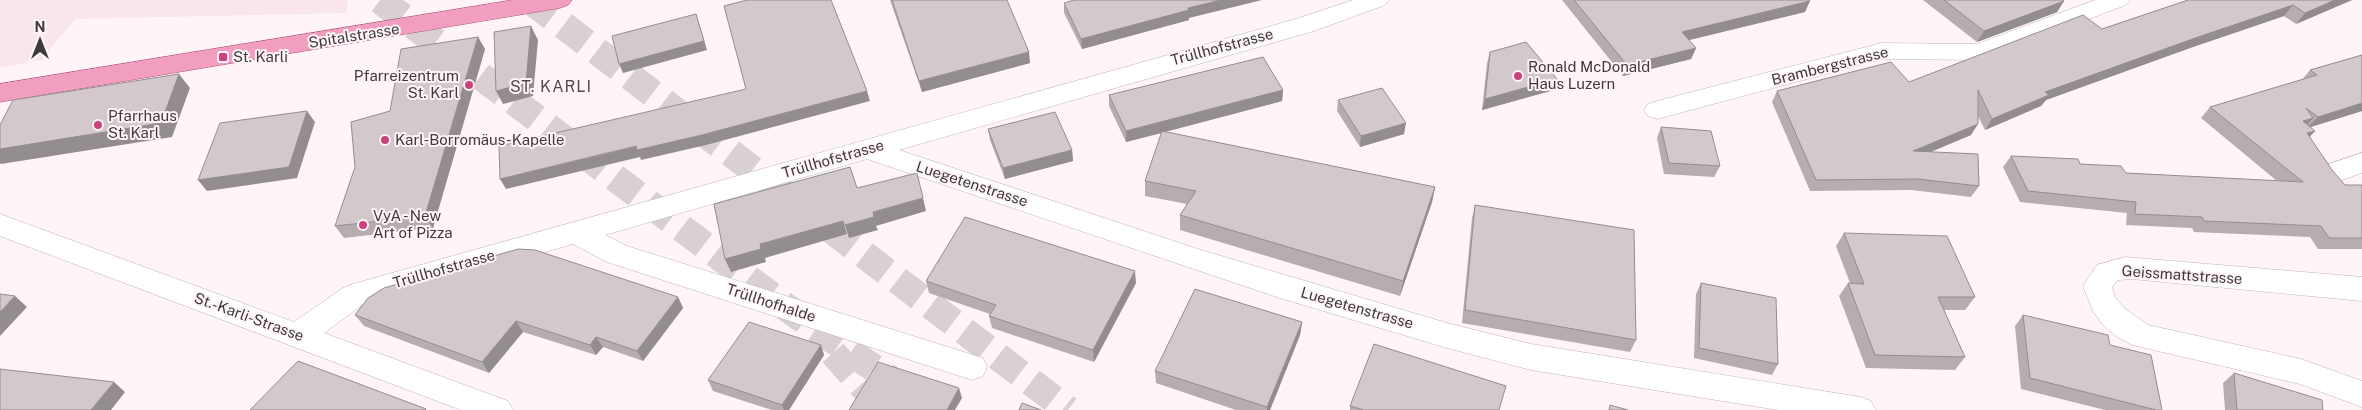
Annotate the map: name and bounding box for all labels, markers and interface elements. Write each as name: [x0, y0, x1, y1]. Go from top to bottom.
north arrow: [15, 15, 65, 65]
text: N: [35, 19, 45, 35]
street label: Spitalstrasse: [307, 20, 401, 51]
street label: Trüllhofstrasse: [1169, 25, 1275, 68]
street label: Brambergstrasse: [1770, 43, 1890, 88]
place label: St. Karli: [233, 48, 288, 65]
marker: St. Karli: [217, 51, 229, 63]
place label: Ronald McDonald Haus Luzern: [1528, 58, 1650, 92]
place label: Pfarreizentrum St. Karl: [354, 67, 459, 101]
marker: Ronald McDonald Haus Luzern: [1512, 70, 1524, 82]
district label: ST. KARLI: [510, 77, 592, 96]
marker: Pfarreizentrum St. Karl: [463, 79, 475, 91]
place label: Pfarrhaus St. Karl: [108, 107, 177, 141]
marker: Pfarrhaus St. Karl: [92, 119, 104, 131]
place label: Karl-Borromäus-Kapelle: [395, 131, 564, 148]
marker: Karl-Borromäus-Kapelle: [379, 134, 391, 146]
street label: Trüllhofstrasse: [780, 136, 886, 181]
street label: Luegetenstrasse: [914, 157, 1030, 210]
place label: VyA - New Art of Pizza: [373, 207, 453, 241]
marker: VyA - New Art of Pizza: [357, 219, 369, 231]
street label: Trüllhofstrasse: [391, 246, 497, 291]
street label: Geissmattstrasse: [2121, 262, 2243, 287]
street label: Trüllhofhalde: [724, 280, 818, 325]
street label: Luegetenstrasse: [1299, 283, 1415, 332]
street label: St.-Karli-Strasse: [192, 289, 306, 344]

